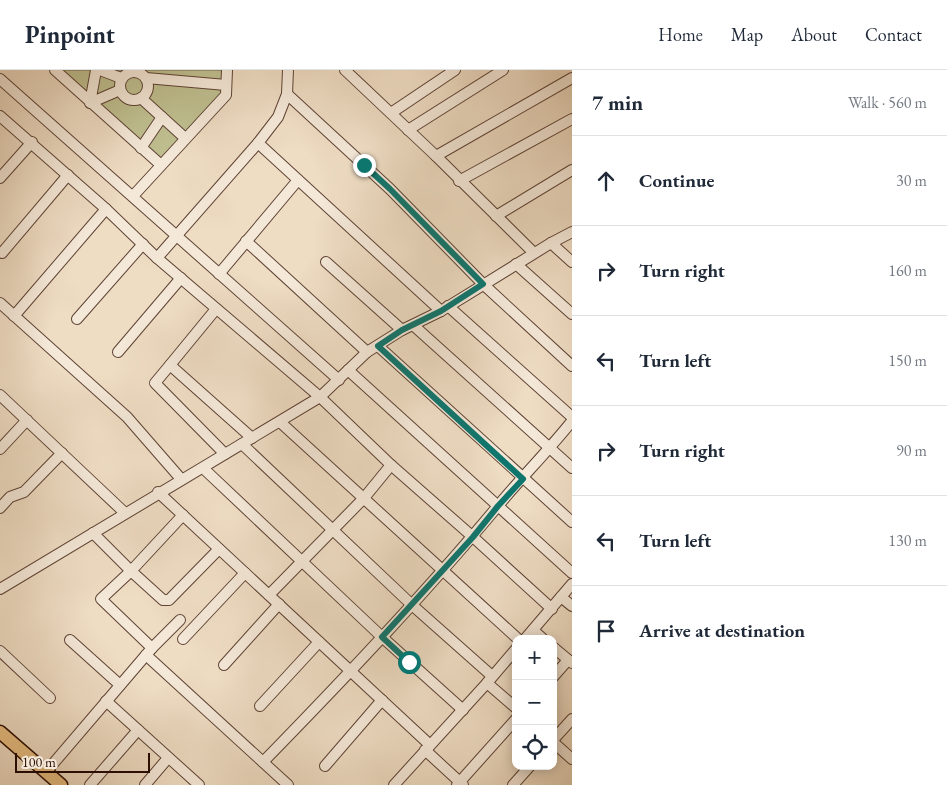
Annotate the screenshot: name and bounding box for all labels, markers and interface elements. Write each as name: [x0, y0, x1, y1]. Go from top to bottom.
text: Pinpoint: [25, 19, 115, 50]
text: Home: [658, 23, 703, 46]
text: Map: [731, 23, 763, 46]
text: About: [791, 23, 837, 46]
text: Contact: [865, 23, 922, 46]
text: 7 min: [592, 89, 643, 116]
text: Walk · 560 m: [848, 92, 927, 113]
route end: [353, 154, 376, 177]
icon: ahead: [592, 167, 620, 195]
text: Continue: [639, 168, 714, 193]
text: 30 m: [896, 170, 927, 191]
icon: right: [592, 257, 620, 285]
text: Turn right: [639, 258, 725, 283]
text: 160 m: [888, 260, 927, 281]
icon: left: [592, 347, 620, 375]
text: Turn left: [639, 348, 711, 373]
text: 150 m: [888, 350, 927, 371]
icon: right: [592, 437, 620, 465]
text: Turn right: [639, 438, 725, 463]
text: 90 m: [896, 440, 927, 461]
icon: left: [592, 527, 620, 555]
text: Turn left: [639, 528, 711, 553]
text: 130 m: [888, 530, 927, 551]
icon: arrive: [592, 617, 620, 645]
text: Arrive at destination: [639, 618, 805, 643]
map controls: [512, 635, 557, 770]
button: +: [512, 635, 557, 680]
route start: [398, 651, 421, 674]
button: −: [512, 680, 557, 725]
button: locate: [512, 725, 557, 770]
scale bar: [15, 750, 150, 773]
text: 100 m: [22, 753, 56, 771]

